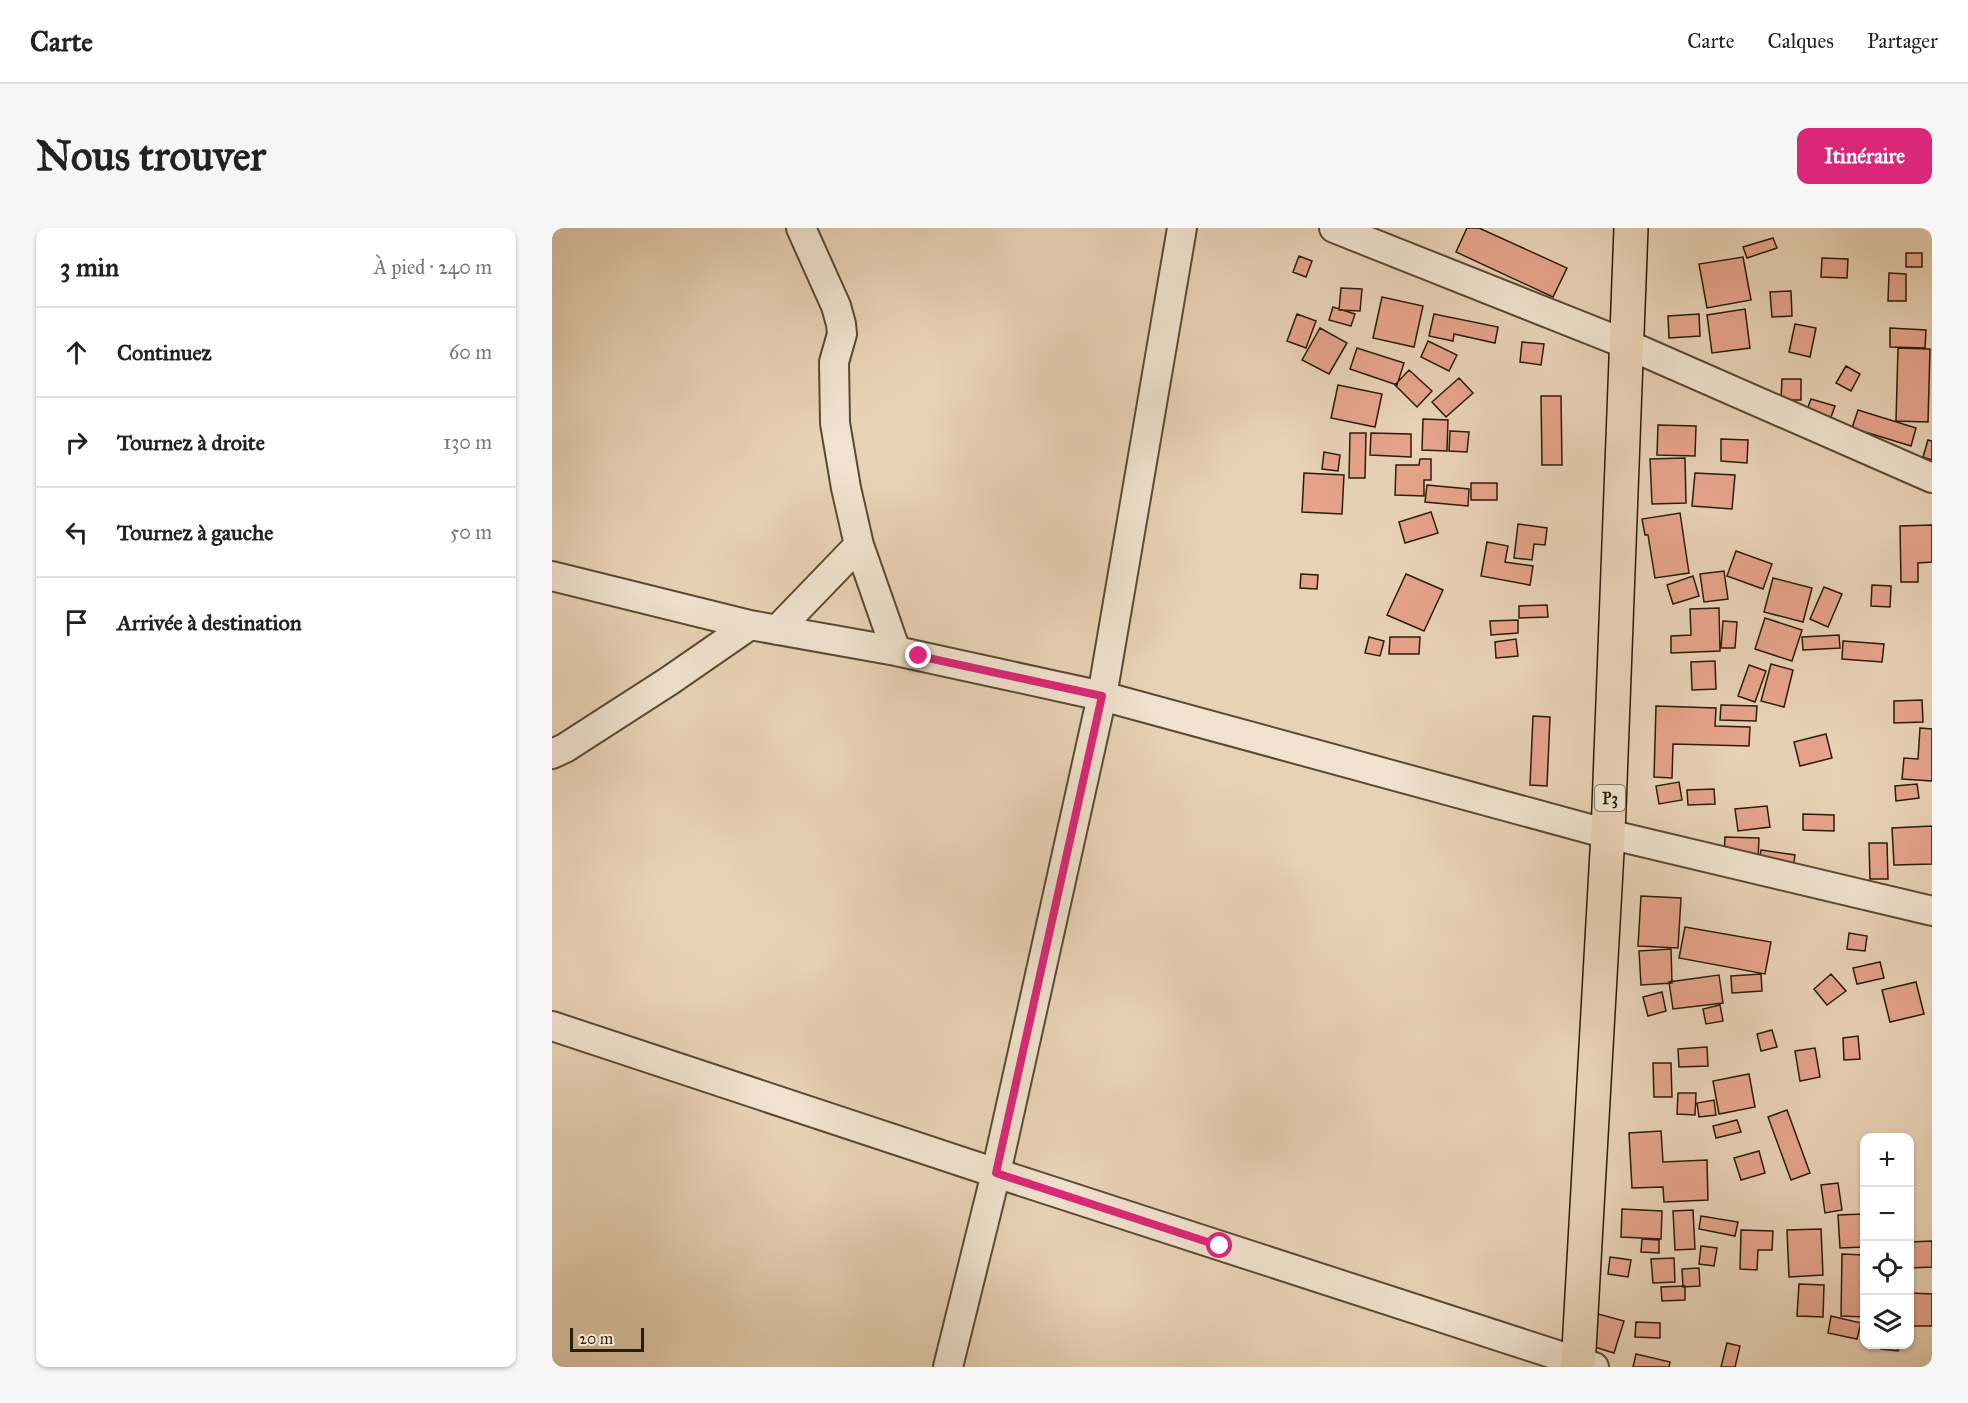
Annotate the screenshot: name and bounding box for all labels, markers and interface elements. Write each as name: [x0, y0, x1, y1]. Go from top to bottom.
text: Carte: [30, 24, 93, 59]
text: Carte: [1687, 28, 1734, 54]
text: Calques: [1767, 28, 1834, 54]
text: Partager: [1867, 28, 1938, 54]
button: Itinéraire: [1797, 128, 1932, 184]
text: Nous trouver: [36, 130, 266, 182]
text: 3 min: [60, 251, 119, 283]
text: À pied · 240 m: [374, 255, 492, 279]
icon: ahead: [60, 336, 93, 369]
text: Continuez: [117, 339, 212, 366]
text: 60 m: [449, 340, 492, 364]
icon: right: [60, 426, 93, 459]
text: Tournez à droite: [117, 429, 265, 456]
text: 130 m: [443, 430, 492, 454]
icon: left: [60, 516, 93, 549]
text: Tournez à gauche: [117, 519, 273, 546]
text: 50 m: [450, 520, 492, 544]
icon: arrive: [60, 606, 93, 639]
text: Arrivée à destination: [117, 609, 302, 636]
route end: [905, 642, 931, 668]
road number: P3: [1595, 785, 1625, 811]
map controls: [1860, 1133, 1914, 1349]
button: +: [1860, 1133, 1914, 1187]
button: −: [1860, 1187, 1914, 1241]
route start: [1206, 1232, 1232, 1258]
button: locate: [1860, 1241, 1914, 1295]
button: layers: [1860, 1295, 1914, 1349]
scale bar: [570, 1325, 644, 1352]
text: 20 m: [579, 1329, 613, 1348]

